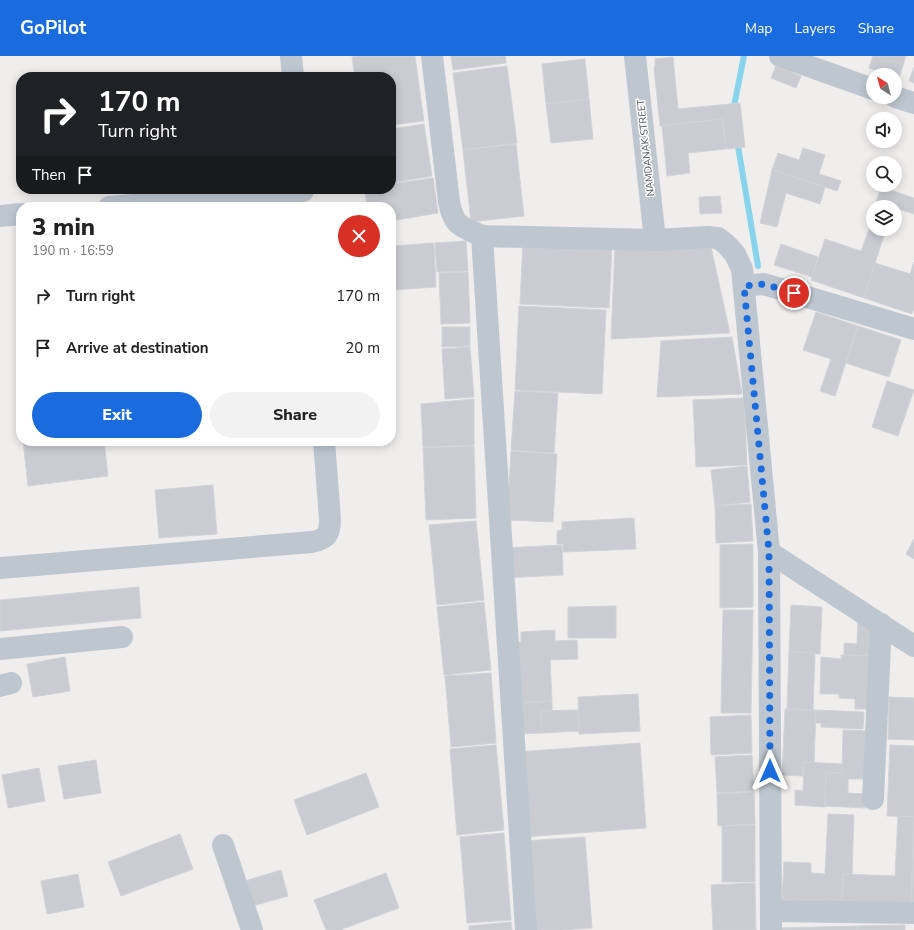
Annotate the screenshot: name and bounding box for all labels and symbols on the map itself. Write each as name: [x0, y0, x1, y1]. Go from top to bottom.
north arrow: [866, 68, 902, 104]
street label: NAMDANAK STREET: [634, 99, 658, 197]
pin: [777, 276, 811, 310]
position arrow: [749, 750, 791, 792]

